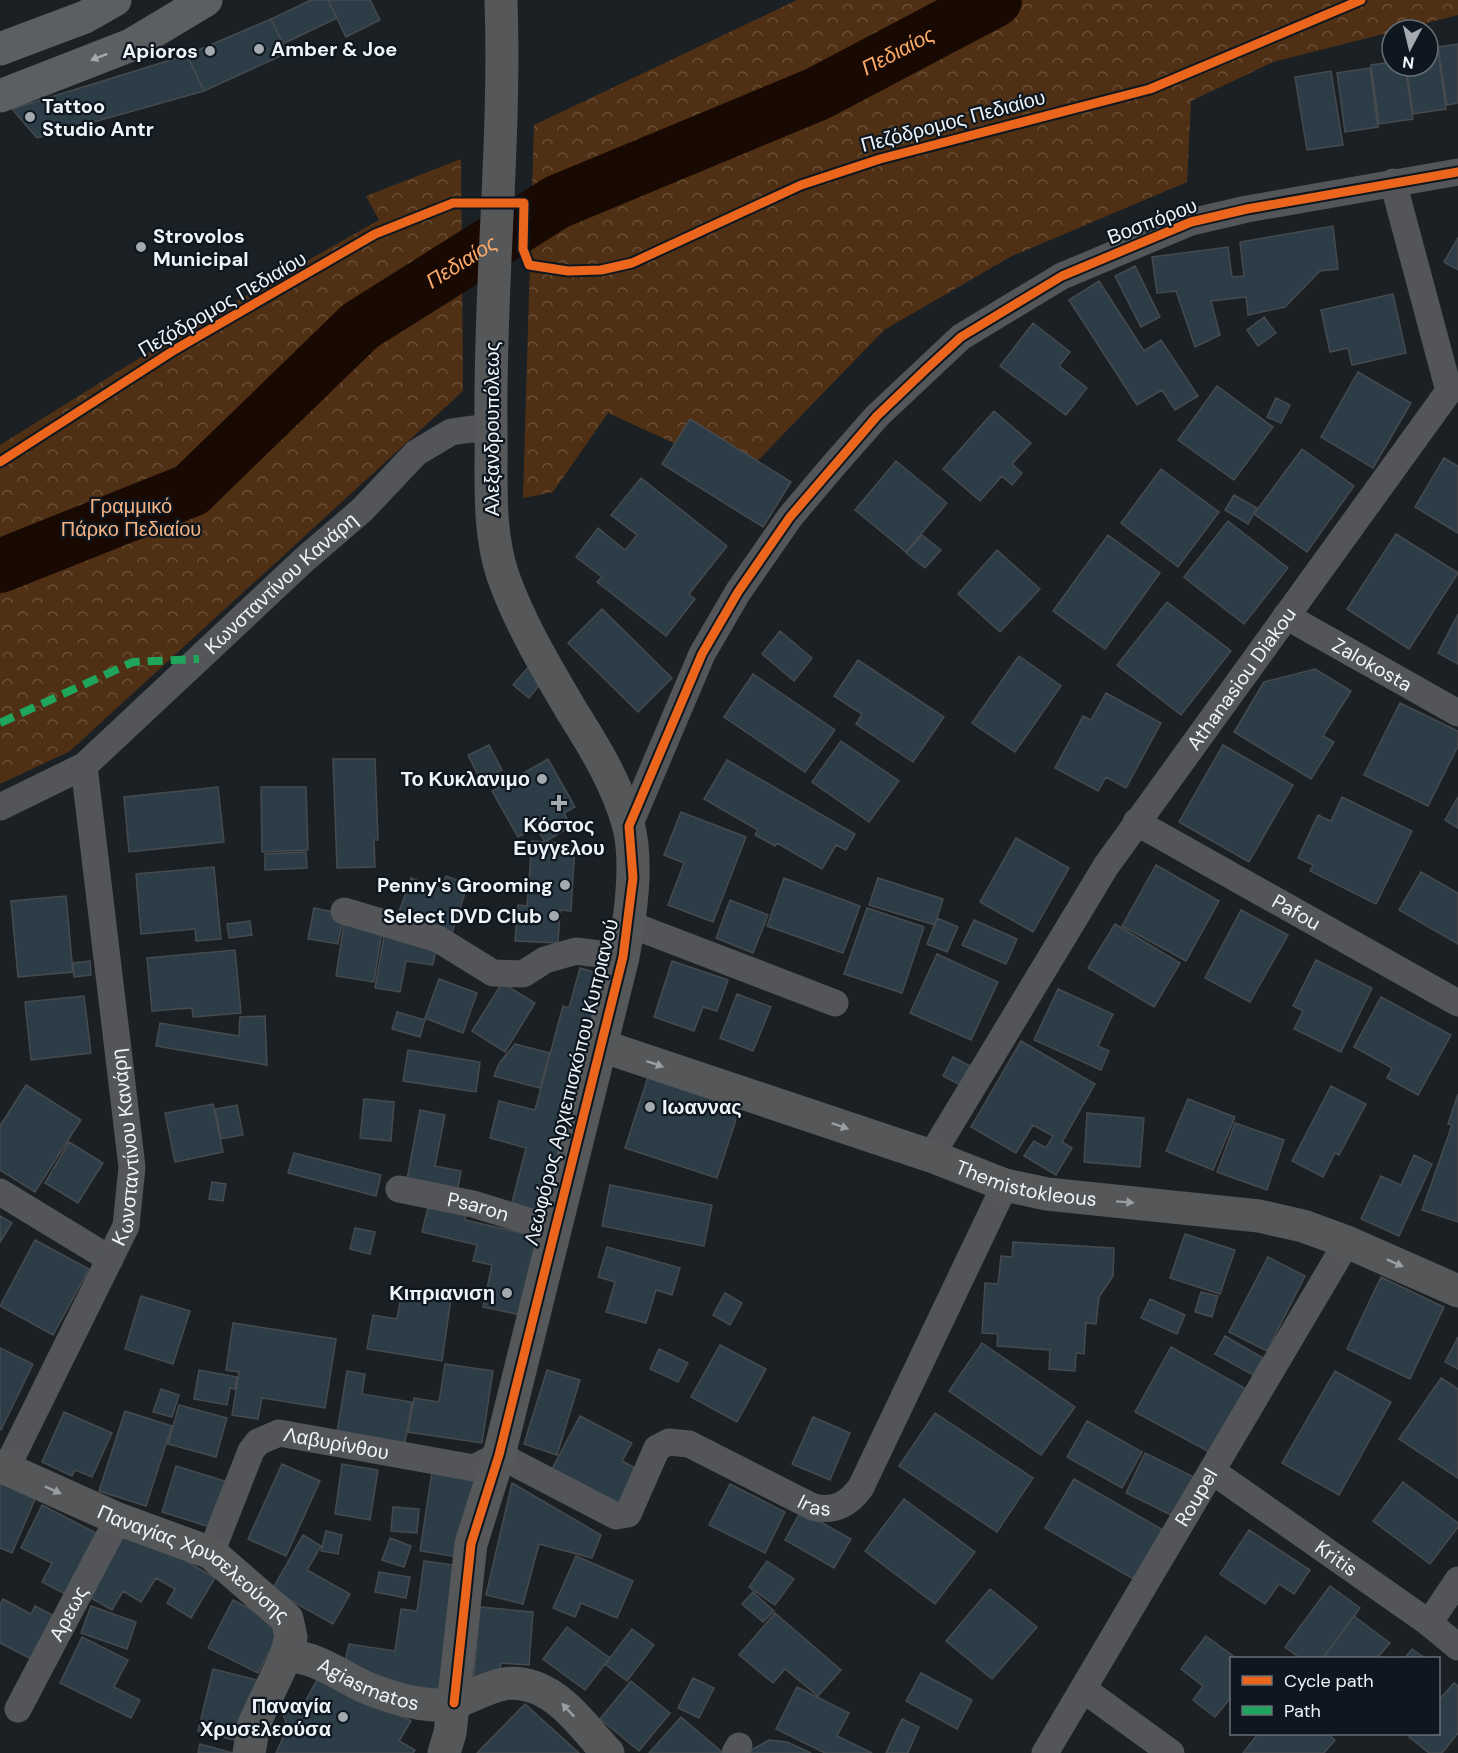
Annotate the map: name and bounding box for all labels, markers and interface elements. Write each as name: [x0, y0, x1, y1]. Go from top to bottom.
north arrow: [1380, 18, 1440, 78]
water label: Πεδιαίος: [856, 20, 940, 82]
place label: Amber & Joe: [271, 36, 397, 62]
place label: Apioros: [122, 38, 198, 64]
marker: Amber & Joe: [252, 42, 266, 56]
marker: Apioros: [203, 44, 217, 58]
text: N: [1401, 51, 1415, 74]
one-way arrow: [90, 53, 108, 62]
street label: Πεζόδρομος Πεδιαίου: [858, 84, 1048, 158]
place label: Tattoo Studio Antr: [42, 93, 154, 142]
marker: Tattoo Studio Antr: [23, 110, 37, 124]
street label: Βοσπόρου: [1103, 192, 1201, 250]
place label: Strovolos Municipal: [153, 223, 249, 272]
water label: Πεδιαίος: [420, 229, 503, 295]
marker: Strovolos Municipal: [134, 240, 148, 254]
street label: Πεζόδρομος Πεδιαίου: [133, 245, 311, 363]
street label: Αλεξανδρουπόλεως: [479, 341, 505, 516]
park label: Γραμμικό Πάρκο Πεδιαίου: [61, 493, 201, 542]
street label: Κωνσταντίνου Κανάρη: [199, 507, 363, 660]
street label: Athanasiou Diakou: [1181, 602, 1302, 755]
street label: Zalokosta: [1328, 632, 1417, 697]
place label: Το Κυκλανιμο: [401, 766, 530, 792]
marker: Το Κυκλανιμο: [535, 772, 549, 786]
marker: Κόστος Ευγγελου: [552, 796, 566, 810]
place label: Κόστος Ευγγελου: [513, 812, 605, 861]
place label: Penny's Grooming: [377, 872, 553, 898]
marker: Penny's Grooming: [558, 878, 572, 892]
street label: Pafou: [1267, 888, 1325, 936]
place label: Select DVD Club: [383, 903, 542, 929]
marker: Select DVD Club: [547, 909, 561, 923]
street label: Λεωφόρος Αρχιεπισκόπου Κυπριανού: [518, 916, 624, 1248]
street label: Κωνσταντίνου Κανάρη: [105, 1047, 145, 1250]
one-way arrow: [646, 1060, 664, 1069]
place label: Ιωαννας: [662, 1094, 742, 1120]
marker: Ιωαννας: [643, 1100, 657, 1114]
one-way arrow: [831, 1122, 849, 1131]
street label: Themistokleous: [952, 1154, 1098, 1212]
street label: Psaron: [445, 1186, 512, 1227]
one-way arrow: [1115, 1197, 1134, 1206]
one-way arrow: [1386, 1258, 1404, 1268]
place label: Κιπριανιση: [389, 1280, 495, 1306]
marker: Κιπριανιση: [500, 1286, 514, 1300]
street label: Λαβυρίνθου: [282, 1421, 391, 1465]
street label: Roupel: [1169, 1464, 1223, 1531]
one-way arrow: [45, 1485, 63, 1495]
street label: Iras: [793, 1488, 831, 1522]
street label: Παναγίας Χρυσελεούσης: [93, 1498, 295, 1628]
street label: Kritis: [1310, 1534, 1363, 1582]
street label: Αρεως: [43, 1581, 94, 1646]
street label: Agiasmatos: [313, 1652, 421, 1716]
legend: [1230, 1657, 1440, 1735]
text: Cycle path: [1284, 1669, 1374, 1693]
place label: Παναγία Χρυσελεούσα: [200, 1693, 332, 1742]
text: Path: [1284, 1699, 1321, 1723]
one-way arrow: [562, 1704, 576, 1718]
marker: Παναγία Χρυσελεούσα: [336, 1710, 350, 1724]

